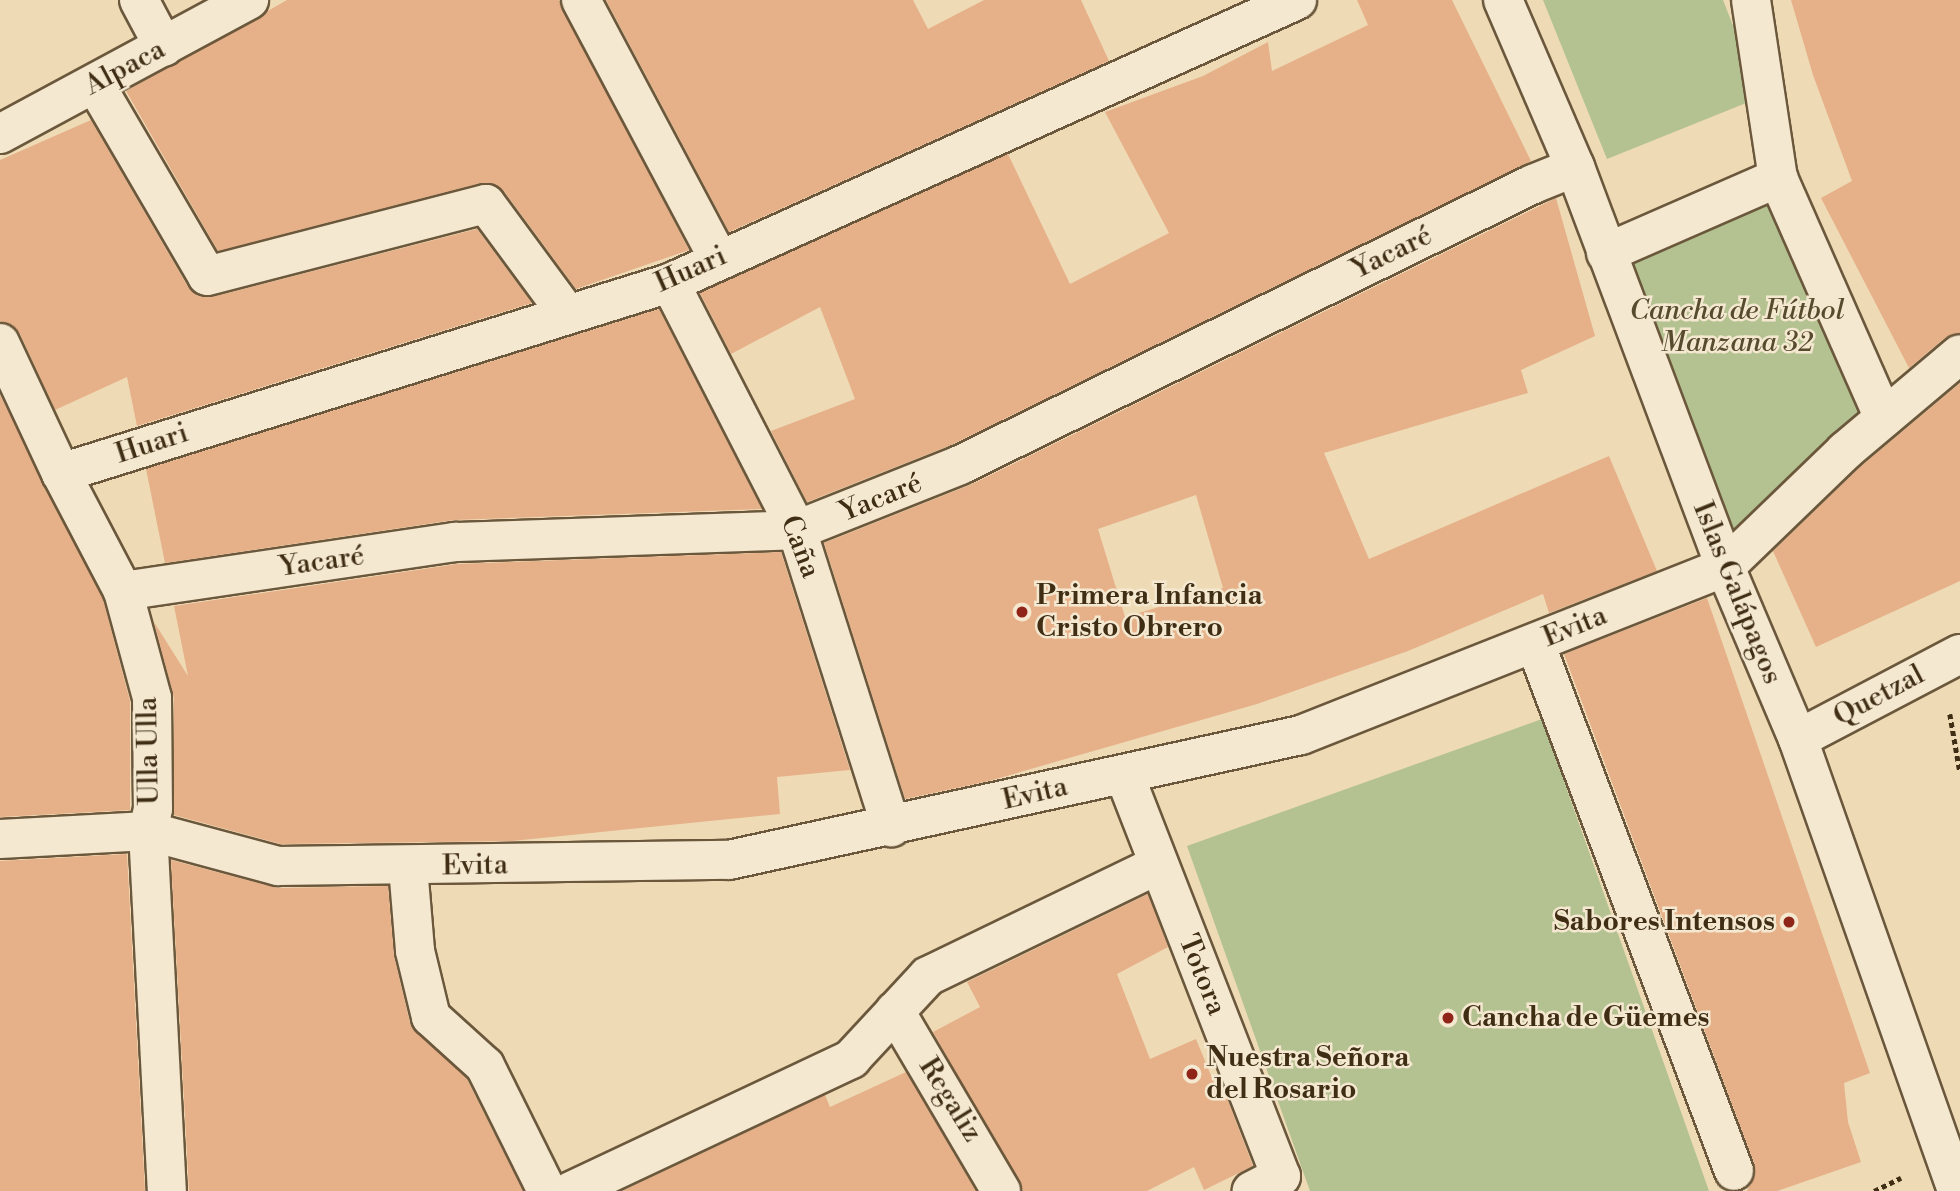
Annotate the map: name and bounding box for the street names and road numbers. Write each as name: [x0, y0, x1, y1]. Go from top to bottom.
street label: Alpaca: [79, 33, 171, 103]
street label: Yacaré: [1346, 219, 1438, 287]
street label: Huari: [650, 240, 732, 300]
street label: Huari: [111, 417, 193, 471]
street label: Yacaré: [835, 466, 927, 530]
street label: Islas Galápagos: [1685, 497, 1789, 689]
street label: Caña: [773, 511, 827, 583]
street label: Yacaré: [277, 539, 367, 585]
street label: Evita: [1538, 599, 1612, 655]
street label: Quetzal: [1828, 658, 1930, 734]
street label: Ulla Ulla: [131, 696, 167, 806]
street label: Evita: [999, 770, 1071, 818]
street label: Evita: [442, 849, 508, 883]
street label: Totora: [1171, 930, 1233, 1020]
street label: Regaliz: [911, 1052, 989, 1148]

